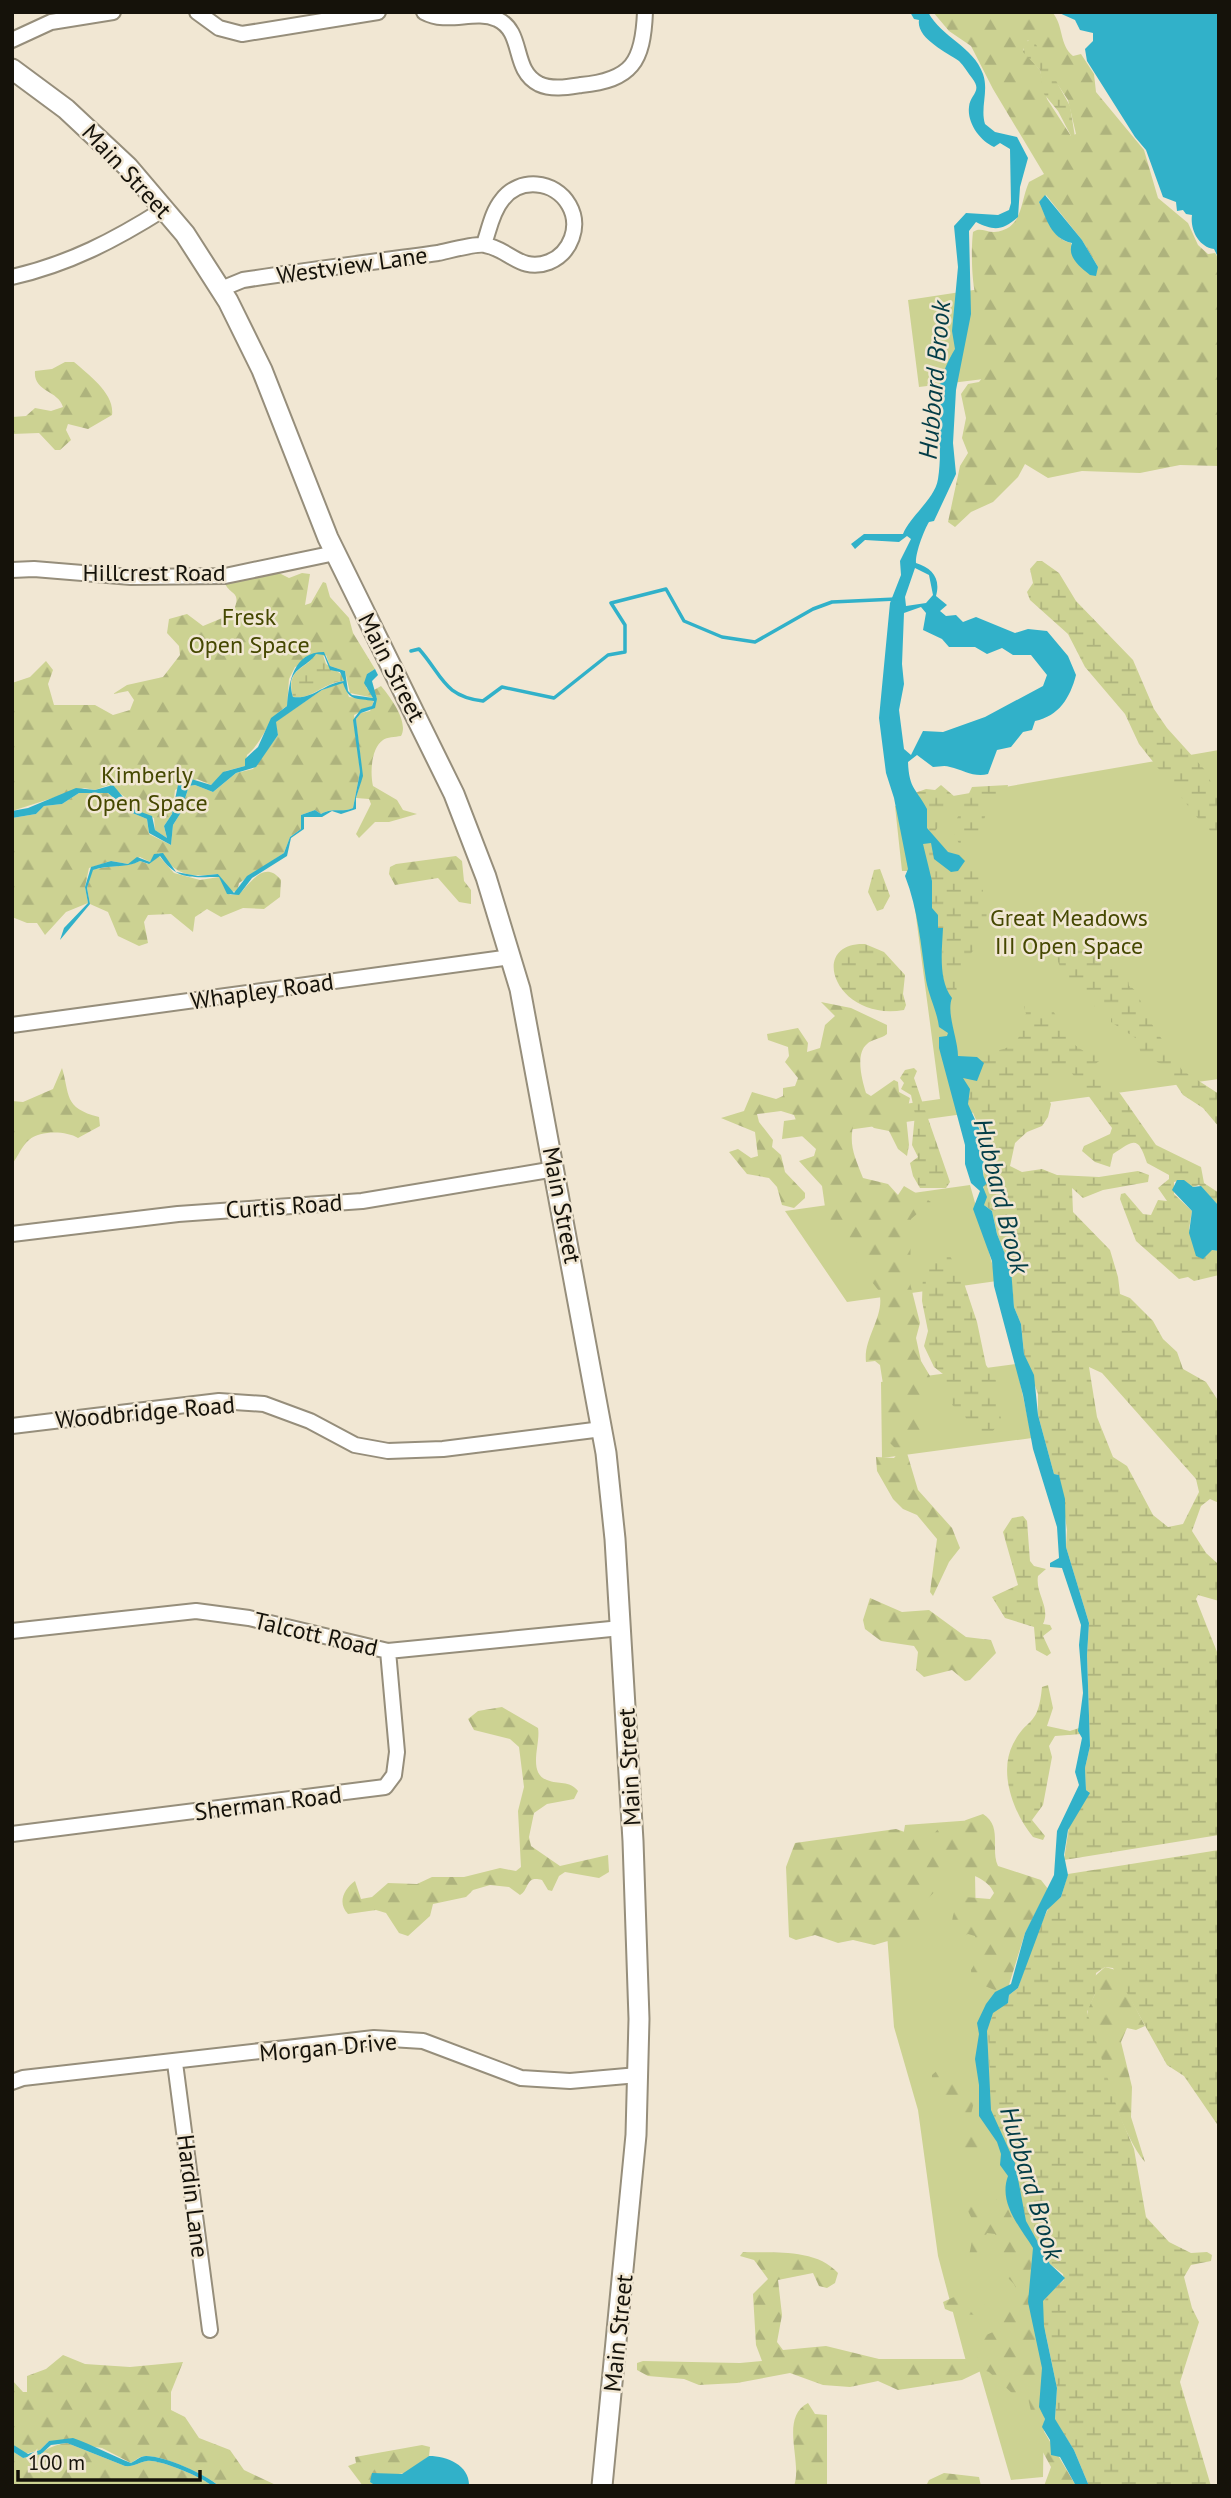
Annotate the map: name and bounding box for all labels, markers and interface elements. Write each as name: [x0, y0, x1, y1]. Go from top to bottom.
street label: Main Street: [75, 117, 179, 225]
street label: Westview Lane: [275, 239, 429, 291]
water label: Hubbard Brook: [911, 298, 957, 461]
street label: Hillcrest Road: [82, 557, 226, 588]
park label: Fresk Open Space: [188, 601, 310, 660]
street label: Main Street: [351, 607, 433, 727]
park label: Kimberly Open Space: [86, 759, 208, 818]
park label: Great Meadows III Open Space: [990, 902, 1148, 961]
street label: Whapley Road: [188, 966, 336, 1016]
water label: Hubbard Brook: [967, 1115, 1038, 1278]
street label: Main Street: [536, 1144, 588, 1266]
street label: Curtis Road: [225, 1186, 343, 1226]
street label: Woodbridge Road: [54, 1389, 236, 1435]
street label: Talcott Road: [251, 1605, 381, 1663]
street label: Main Street: [610, 1707, 648, 1827]
street label: Sherman Road: [193, 1779, 343, 1827]
street label: Morgan Drive: [258, 2026, 398, 2068]
water label: Hubbard Brook: [993, 2102, 1071, 2265]
street label: Hardin Lane: [170, 2132, 216, 2260]
street label: Main Street: [596, 2273, 640, 2393]
scale bar: [18, 2438, 200, 2482]
text: 100 m: [28, 2449, 85, 2476]

